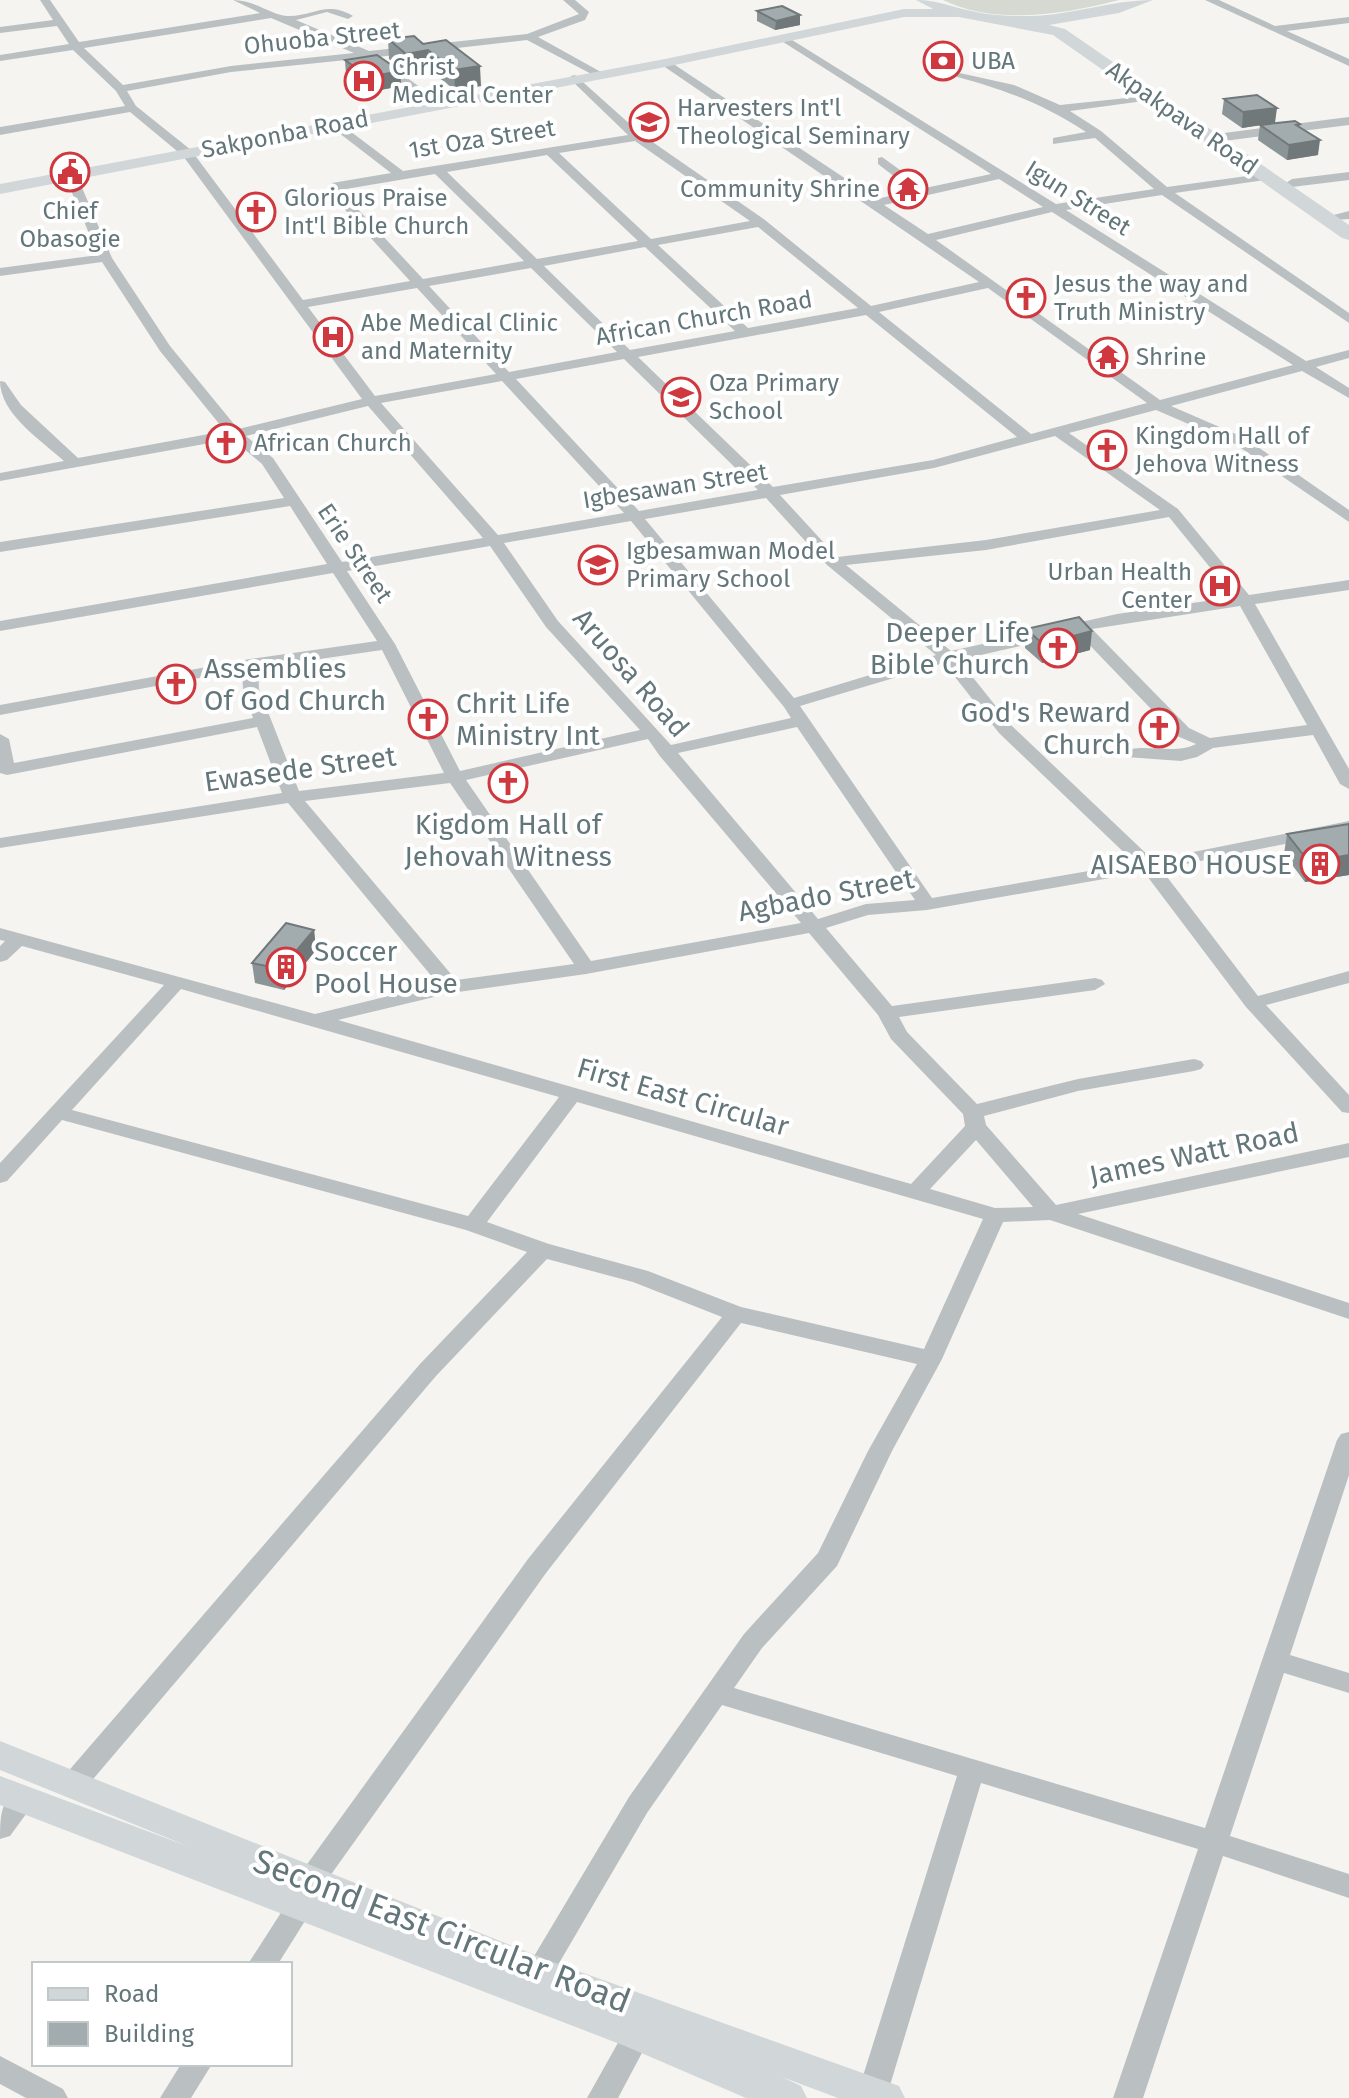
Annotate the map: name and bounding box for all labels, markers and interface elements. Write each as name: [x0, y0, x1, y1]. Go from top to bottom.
street label: Ohuoba Street: [242, 16, 402, 60]
bank icon: UBA: [922, 40, 964, 82]
place label: UBA: [971, 47, 1015, 75]
place label: Christ Medical Center: [392, 53, 554, 109]
street label: Akpakpava Road: [1101, 55, 1263, 181]
hospital icon: Christ Medical Center: [343, 60, 385, 102]
place label: Harvesters Int'l Theological Seminary: [677, 94, 910, 150]
school or university icon: Harvesters Int'l Theological Seminary: [628, 101, 670, 143]
street label: Sakponba Road: [199, 104, 371, 164]
street label: 1st Oza Street: [407, 114, 557, 164]
public building icon: Chief Obasogie: [49, 151, 91, 193]
street label: Igun Street: [1020, 155, 1136, 242]
temple icon: Community Shrine: [887, 168, 929, 210]
place label: Community Shrine: [680, 175, 880, 203]
place label: Glorious Praise Int'l Bible Church: [284, 184, 469, 240]
church icon: Glorious Praise Int'l Bible Church: [235, 191, 277, 233]
place label: Chief Obasogie: [20, 197, 121, 253]
place label: Jesus the way and Truth Ministry: [1054, 270, 1249, 326]
church icon: Jesus the way and Truth Ministry: [1005, 277, 1047, 319]
street label: African Church Road: [593, 285, 815, 351]
place label: Abe Medical Clinic and Maternity: [361, 309, 558, 365]
hospital icon: Abe Medical Clinic and Maternity: [312, 316, 354, 358]
temple icon: Shrine: [1087, 336, 1129, 378]
place label: Shrine: [1136, 343, 1206, 371]
place label: Oza Primary School: [709, 369, 839, 425]
school or university icon: Oza Primary School: [660, 376, 702, 418]
church icon: African Church: [205, 422, 247, 464]
place label: Kingdom Hall of Jehova Witness: [1135, 422, 1311, 478]
place label: African Church: [254, 429, 412, 457]
church icon: Kingdom Hall of Jehova Witness: [1086, 429, 1128, 471]
street label: Igbesawan Street: [581, 458, 770, 514]
street label: Erie Street: [312, 498, 398, 608]
place label: Igbesamwan Model Primary School: [626, 537, 835, 593]
school or university icon: Igbesamwan Model Primary School: [577, 544, 619, 586]
place label: Urban Health Center: [1048, 558, 1193, 614]
hospital icon: Urban Health Center: [1199, 565, 1241, 607]
street label: Aruosa Road: [566, 602, 696, 744]
place label: Deeper Life Bible Church: [870, 616, 1030, 681]
church icon: Deeper Life Bible Church: [1037, 627, 1079, 669]
place label: Assemblies Of God Church: [204, 652, 386, 717]
church icon: Assemblies Of God Church: [155, 663, 197, 705]
place label: Chrit Life Ministry Int: [456, 687, 601, 752]
place label: God's Reward Church: [960, 696, 1131, 761]
church icon: Chrit Life Ministry Int: [407, 698, 449, 740]
church icon: God's Reward Church: [1138, 707, 1180, 749]
street label: Ewasede Street: [202, 739, 399, 799]
church icon: Kigdom Hall of Jehovah Witness: [487, 762, 529, 804]
place label: Kigdom Hall of Jehovah Witness: [404, 808, 612, 873]
building icon: AISAEBO HOUSE: [1299, 843, 1341, 885]
place label: AISAEBO HOUSE: [1091, 848, 1292, 881]
street label: Agbado Street: [735, 862, 918, 928]
place label: Soccer Pool House: [314, 935, 458, 1000]
building icon: Soccer Pool House: [265, 946, 307, 988]
street label: First East Circular: [573, 1051, 793, 1143]
street label: James Watt Road: [1086, 1116, 1302, 1192]
street label: Second East Circular Road: [248, 1840, 636, 2022]
legend: [32, 1962, 292, 2066]
text: Road: [104, 1980, 159, 2008]
text: Building: [104, 2020, 194, 2048]

